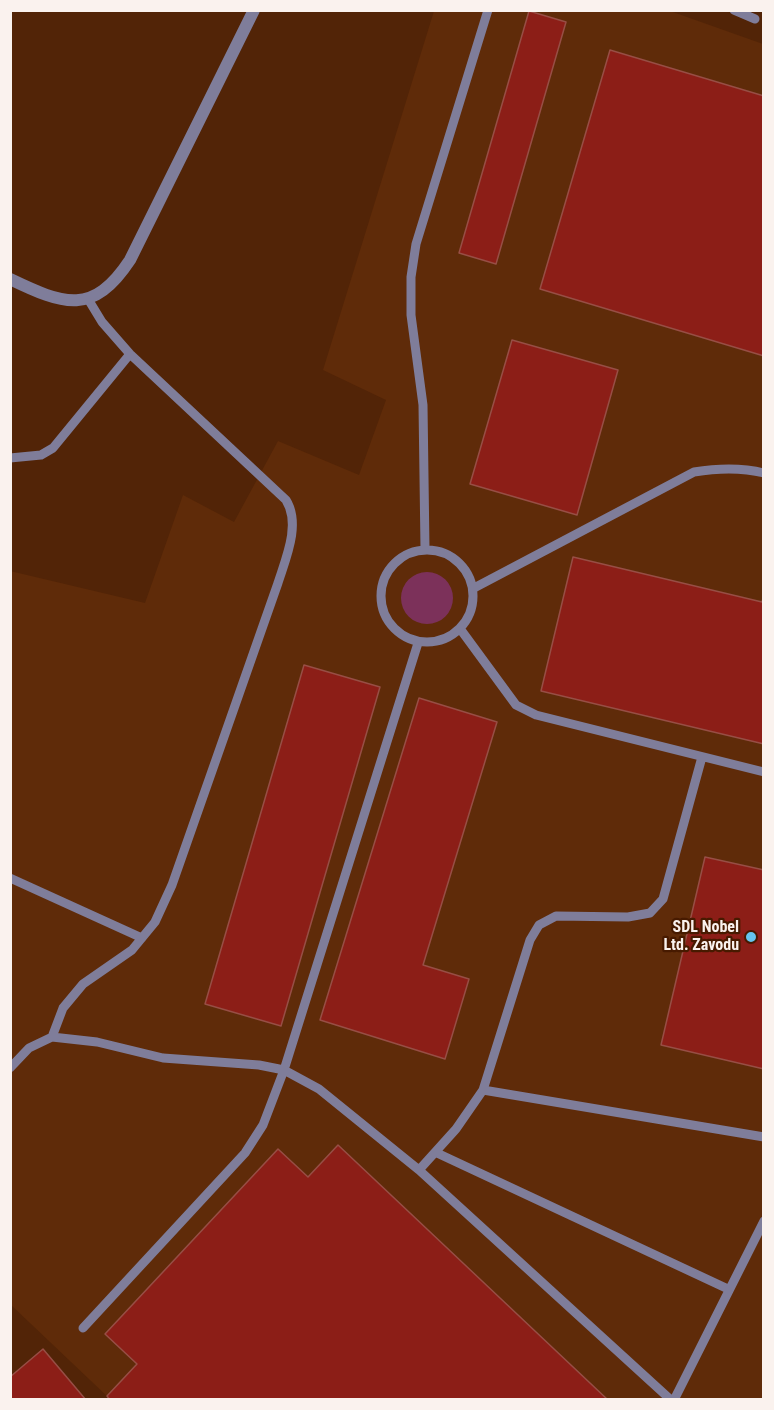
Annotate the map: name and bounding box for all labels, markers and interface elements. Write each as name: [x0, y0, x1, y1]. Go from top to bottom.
place label: SDL Nobel Ltd. Zavodu: [663, 918, 739, 956]
marker: SDL Nobel Ltd. Zavodu: [744, 930, 758, 944]

